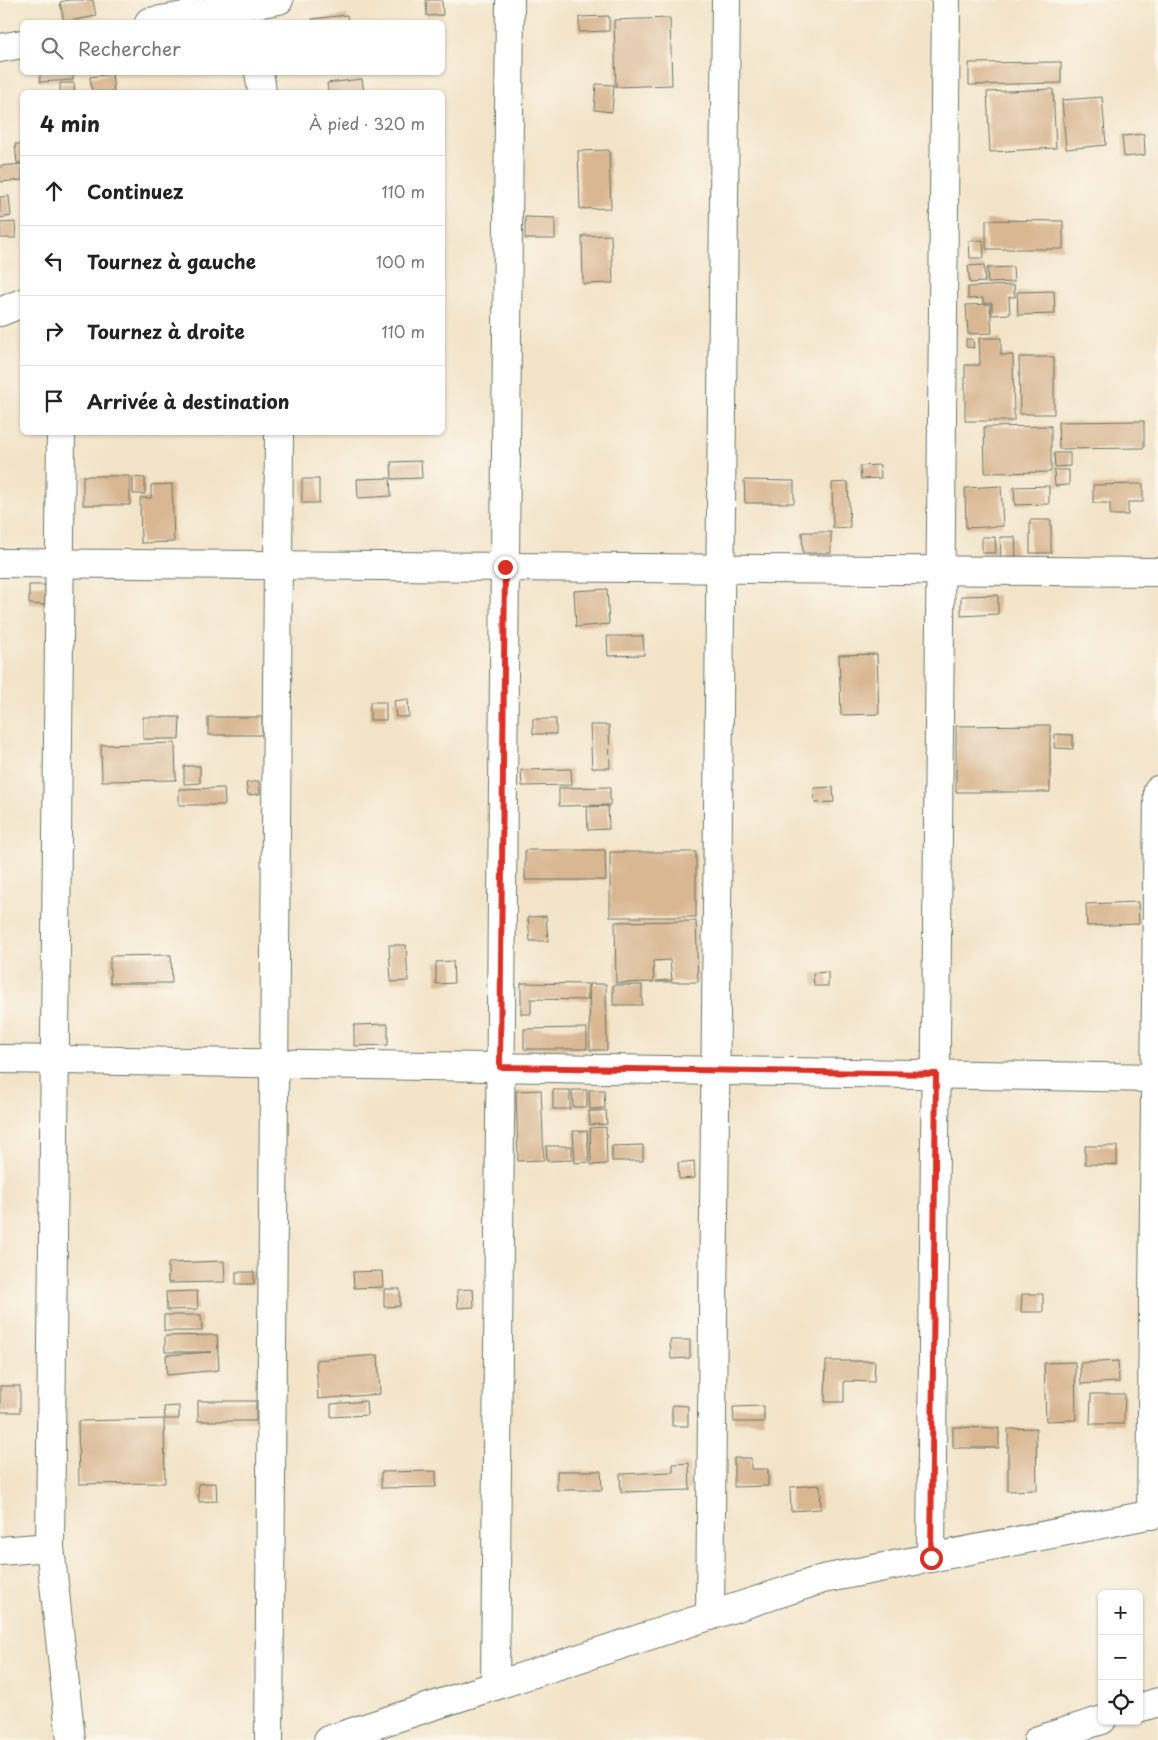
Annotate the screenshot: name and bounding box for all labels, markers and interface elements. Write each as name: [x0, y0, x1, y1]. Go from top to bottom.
search box: [20, 20, 445, 75]
icon: search: [38, 34, 66, 62]
text: Rechercher: [78, 34, 181, 62]
text: 4 min: [40, 107, 100, 139]
text: À pied · 320 m: [309, 111, 425, 135]
icon: ahead: [40, 177, 68, 205]
text: Continuez: [87, 177, 184, 205]
text: 110 m: [382, 179, 425, 203]
icon: left: [40, 247, 68, 275]
text: Tournez à gauche: [87, 247, 256, 275]
text: 100 m: [376, 249, 425, 273]
icon: right: [40, 317, 68, 345]
text: Tournez à droite: [87, 317, 245, 345]
text: 110 m: [382, 319, 425, 343]
icon: arrive: [40, 387, 68, 415]
text: Arrivée à destination: [87, 387, 290, 415]
route end: [494, 556, 517, 579]
route start: [920, 1547, 943, 1570]
map controls: [1098, 1590, 1143, 1725]
button: +: [1098, 1590, 1143, 1635]
button: −: [1098, 1635, 1143, 1680]
button: locate: [1098, 1680, 1143, 1725]

